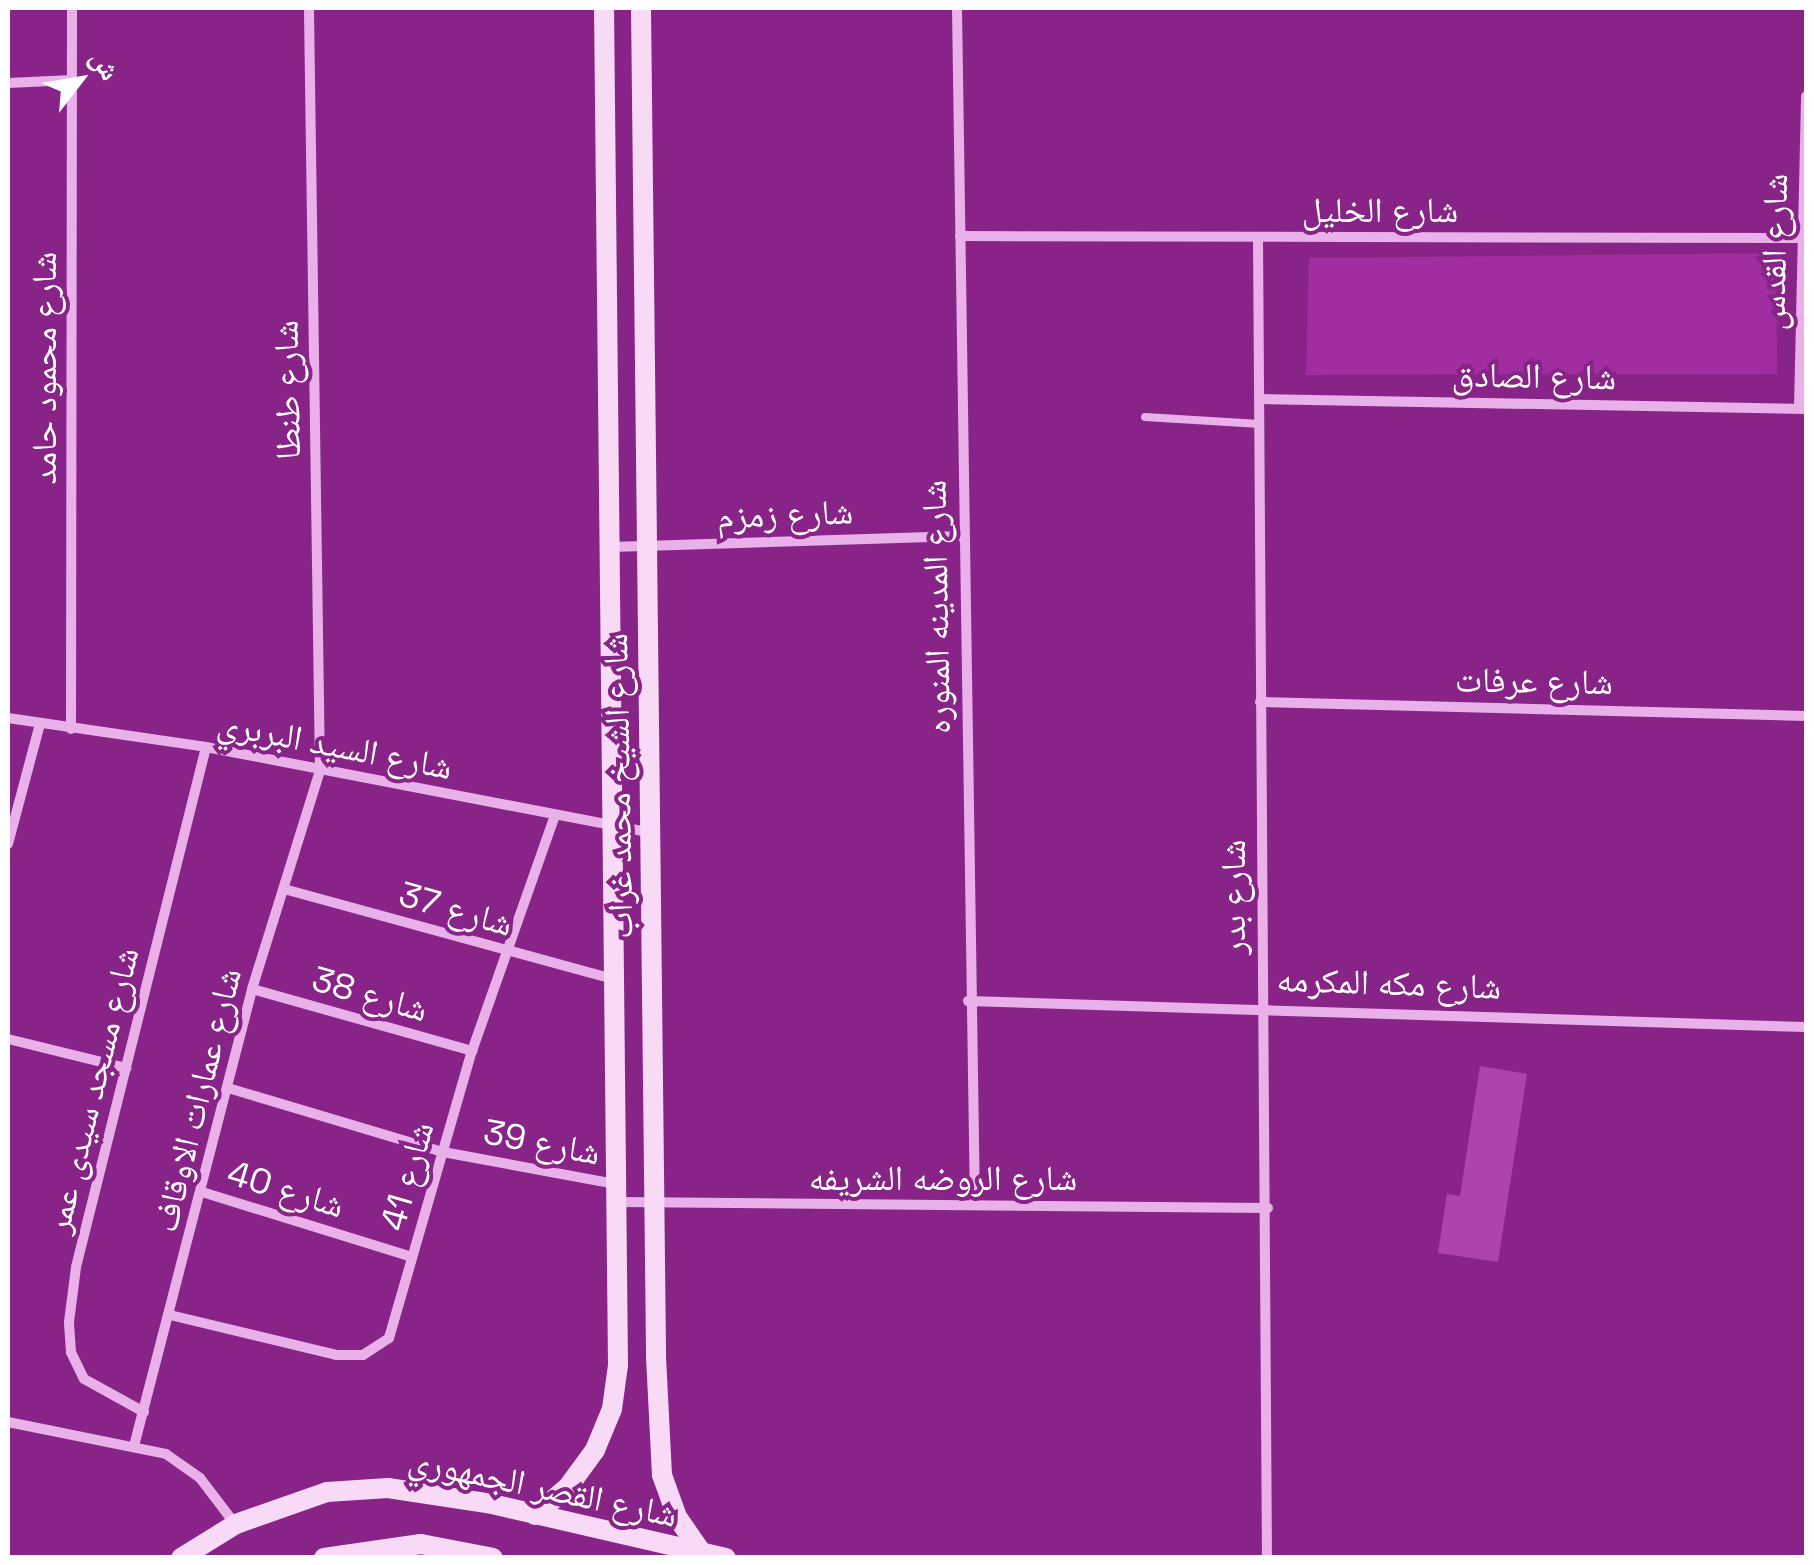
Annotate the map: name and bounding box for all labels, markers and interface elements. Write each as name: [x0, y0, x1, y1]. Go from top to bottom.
north arrow: [30, 30, 130, 130]
text: ش: [83, 43, 129, 87]
street label: شارع القدس: [1752, 173, 1796, 331]
street label: شارع الخليل: [1302, 189, 1458, 231]
street label: شارع محمود حامد: [23, 252, 65, 484]
street label: شارع طنطا: [265, 320, 309, 460]
street label: شارع الصادق: [1451, 354, 1617, 398]
street label: شارع المدينه المنوره: [913, 480, 959, 734]
street label: شارع زمزم: [716, 491, 854, 537]
street label: شارع الشيخ محمد غراب: [594, 633, 642, 939]
street label: شارع عرفات: [1455, 659, 1613, 703]
street label: شارع السيد البربري: [214, 702, 456, 788]
street label: شارع بدر: [1212, 839, 1254, 955]
street label: شارع 37: [394, 873, 518, 945]
street label: شارع مسجد سيدى عمر: [36, 943, 148, 1237]
street label: شارع 38: [307, 957, 433, 1031]
street label: شارع مكه المكرمه: [1276, 958, 1502, 1008]
street label: شارع عمارات الاوقاف: [144, 964, 250, 1236]
street label: شارع 39: [480, 1110, 604, 1174]
street label: شارع 41: [371, 1117, 443, 1235]
street label: شارع 40: [223, 1151, 349, 1227]
street label: شارع الروضه الشريفه: [809, 1157, 1077, 1199]
street label: شارع القصر الجمهوري: [405, 1438, 681, 1536]

